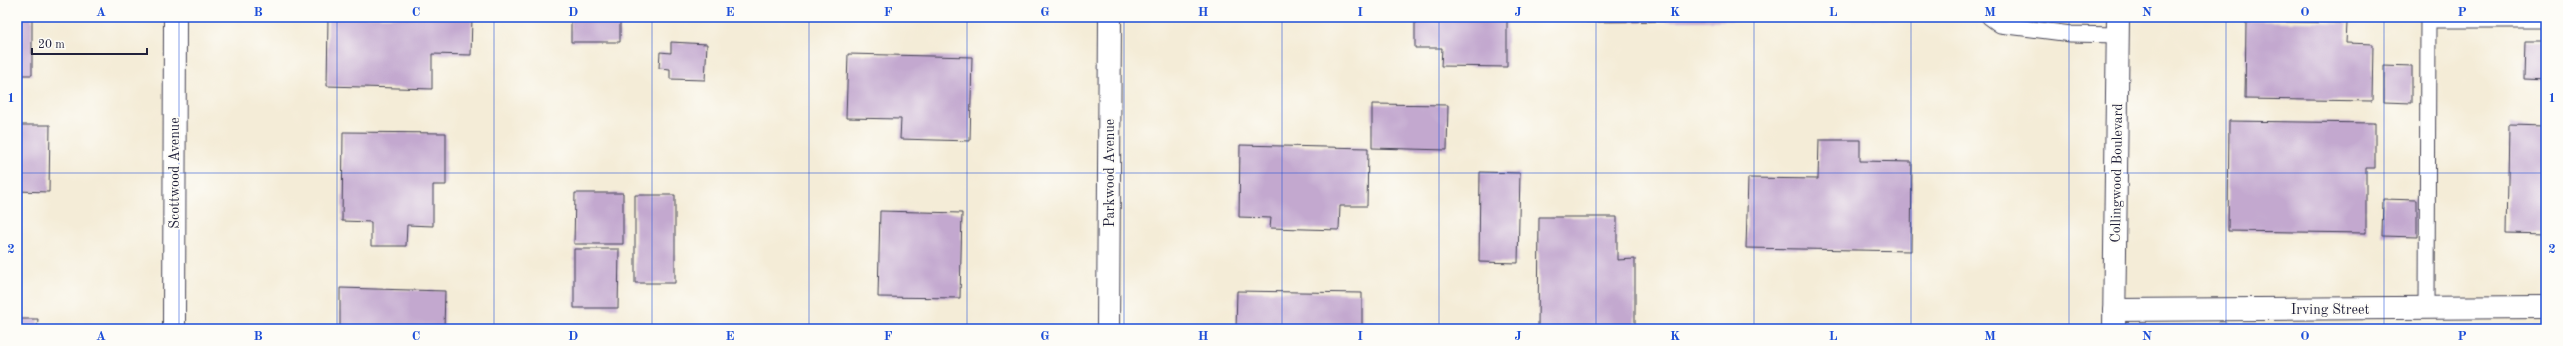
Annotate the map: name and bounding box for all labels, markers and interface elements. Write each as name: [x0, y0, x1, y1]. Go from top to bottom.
text: A: [96, 6, 106, 19]
text: B: [253, 6, 263, 19]
text: C: [412, 6, 420, 19]
text: D: [568, 6, 578, 19]
text: E: [726, 6, 735, 19]
text: F: [884, 6, 893, 19]
text: G: [1040, 6, 1050, 19]
text: H: [1198, 6, 1209, 19]
text: I: [1357, 6, 1363, 19]
text: J: [1514, 6, 1522, 19]
text: K: [1670, 6, 1680, 19]
text: L: [1829, 6, 1838, 19]
text: M: [1984, 6, 1996, 19]
text: N: [2142, 6, 2152, 19]
text: O: [2300, 6, 2310, 19]
text: P: [2457, 6, 2467, 19]
scale bar: [32, 30, 147, 56]
text: 20 m: [38, 39, 65, 51]
text: 1: [7, 92, 15, 105]
text: 1: [2548, 92, 2556, 105]
street label: Collingwood Boulevard: [2109, 103, 2125, 243]
street label: Scottwood Avenue: [168, 117, 182, 229]
street label: Parkwood Avenue: [1103, 119, 1117, 227]
text: 2: [7, 243, 15, 256]
text: 2: [2548, 243, 2556, 256]
street label: Irving Street: [2291, 303, 2369, 317]
text: A: [96, 330, 106, 343]
text: B: [253, 330, 263, 343]
text: C: [412, 330, 420, 343]
text: D: [568, 330, 578, 343]
text: E: [726, 330, 735, 343]
text: F: [884, 330, 893, 343]
text: G: [1040, 330, 1050, 343]
text: H: [1198, 330, 1209, 343]
text: I: [1357, 330, 1363, 343]
text: J: [1514, 330, 1522, 343]
text: K: [1670, 330, 1680, 343]
text: L: [1829, 330, 1838, 343]
text: M: [1984, 330, 1996, 343]
text: N: [2142, 330, 2152, 343]
text: O: [2300, 330, 2310, 343]
text: P: [2457, 330, 2467, 343]

